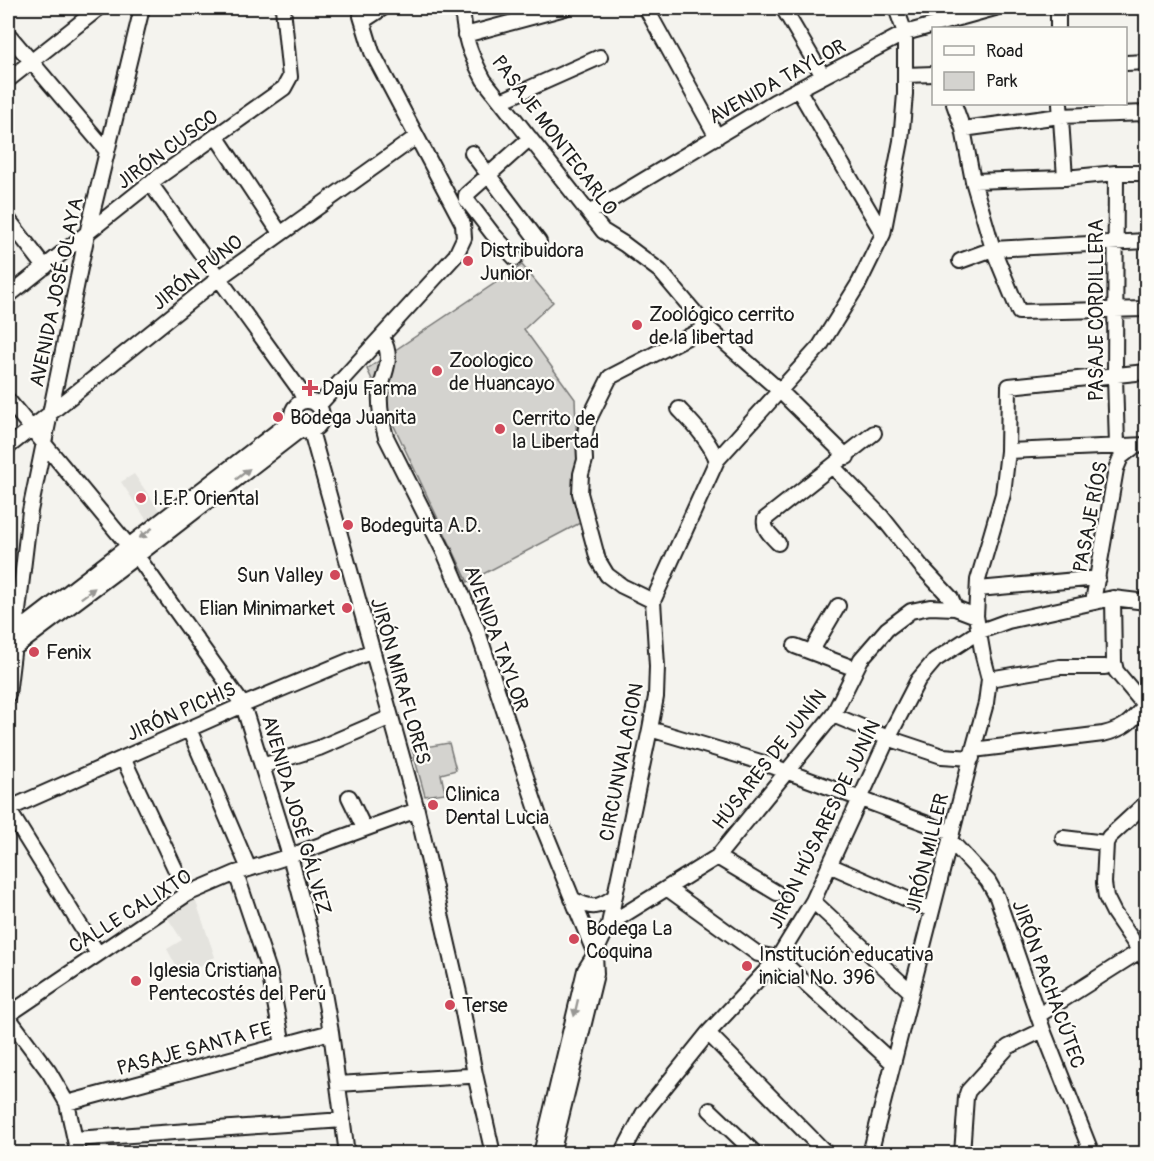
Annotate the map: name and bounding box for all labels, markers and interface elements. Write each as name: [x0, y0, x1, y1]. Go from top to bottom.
legend: [932, 27, 1127, 105]
street label: AVENIDA TAYLOR: [704, 33, 850, 129]
text: Road: [986, 40, 1023, 63]
street label: PASAJE MONTECARLO: [486, 50, 623, 220]
text: Park: [986, 70, 1018, 93]
street label: JIRÓN CUSCO: [112, 104, 223, 195]
street label: AVENIDA JOSÉ OLAYA: [24, 195, 89, 389]
street label: PASAJE CORDILLERA: [1084, 219, 1109, 401]
street label: JIRÓN PUNO: [147, 229, 248, 316]
place label: Distribuidora Junior: [480, 238, 584, 286]
marker: Distribuidora Junior: [461, 254, 475, 268]
place label: Zoológico cerrito de la libertad: [649, 302, 795, 350]
marker: Zoológico cerrito de la libertad: [630, 318, 644, 332]
place label: Zoologico de Huancayo: [449, 348, 555, 396]
marker: Zoologico de Huancayo: [430, 364, 444, 378]
place label: Daju Farma: [322, 376, 417, 401]
marker: Daju Farma: [303, 381, 317, 395]
place label: Bodega Juanita: [290, 405, 416, 430]
place label: Cerrito de la Libertad: [512, 406, 599, 454]
marker: Bodega Juanita: [271, 410, 285, 424]
marker: Cerrito de la Libertad: [493, 422, 507, 436]
street label: PASAJE RÍOS: [1067, 460, 1113, 575]
one-way arrow: [235, 469, 250, 481]
place label: I.E.P. Oriental: [153, 486, 259, 511]
marker: I.E.P. Oriental: [134, 491, 148, 505]
place label: Bodeguita A.D.: [360, 513, 482, 538]
marker: Bodeguita A.D.: [341, 518, 355, 532]
one-way arrow: [139, 527, 154, 539]
street label: AVENIDA TAYLOR: [459, 562, 534, 714]
place label: Sun Valley: [236, 563, 323, 588]
marker: Sun Valley: [328, 568, 342, 582]
one-way arrow: [80, 587, 96, 599]
street label: JIRÓN MIRAFLORES: [365, 595, 436, 767]
place label: Elian Minimarket: [199, 596, 336, 621]
marker: Elian Minimarket: [340, 601, 354, 615]
place label: Fenix: [46, 640, 92, 665]
marker: Fenix: [27, 645, 41, 659]
street label: JIRÓN PICHIS: [123, 676, 240, 747]
street label: CIRCUNVALACION: [594, 681, 649, 843]
street label: HÚSARES DE JUNÍN: [707, 684, 832, 835]
street label: AVENIDA JOSÉ GÁLVEZ: [256, 713, 337, 918]
street label: JIRÓN HÚSARES DE JUNÍN: [763, 716, 886, 933]
place label: Clinica Dental Lucia: [445, 782, 549, 830]
street label: JIRÓN MILLER: [901, 791, 954, 916]
marker: Clinica Dental Lucia: [426, 798, 440, 812]
street label: CALLE CALIXTO: [64, 864, 196, 959]
street label: JIRÓN PACHACÚTEC: [1006, 897, 1091, 1072]
place label: Bodega La Coquina: [586, 916, 672, 964]
marker: Bodega La Coquina: [567, 932, 581, 946]
place label: Institución educativa inicial No. 396: [759, 942, 934, 990]
place label: Iglesia Cristiana Pentecostés del Perú: [148, 958, 327, 1006]
marker: Institución educativa inicial No. 396: [740, 959, 754, 973]
marker: Iglesia Cristiana Pentecostés del Perú: [129, 974, 143, 988]
place label: Terse: [462, 993, 508, 1018]
marker: Terse: [443, 998, 457, 1012]
one-way arrow: [570, 999, 580, 1017]
street label: PASAJE SANTA FE: [114, 1016, 274, 1081]

